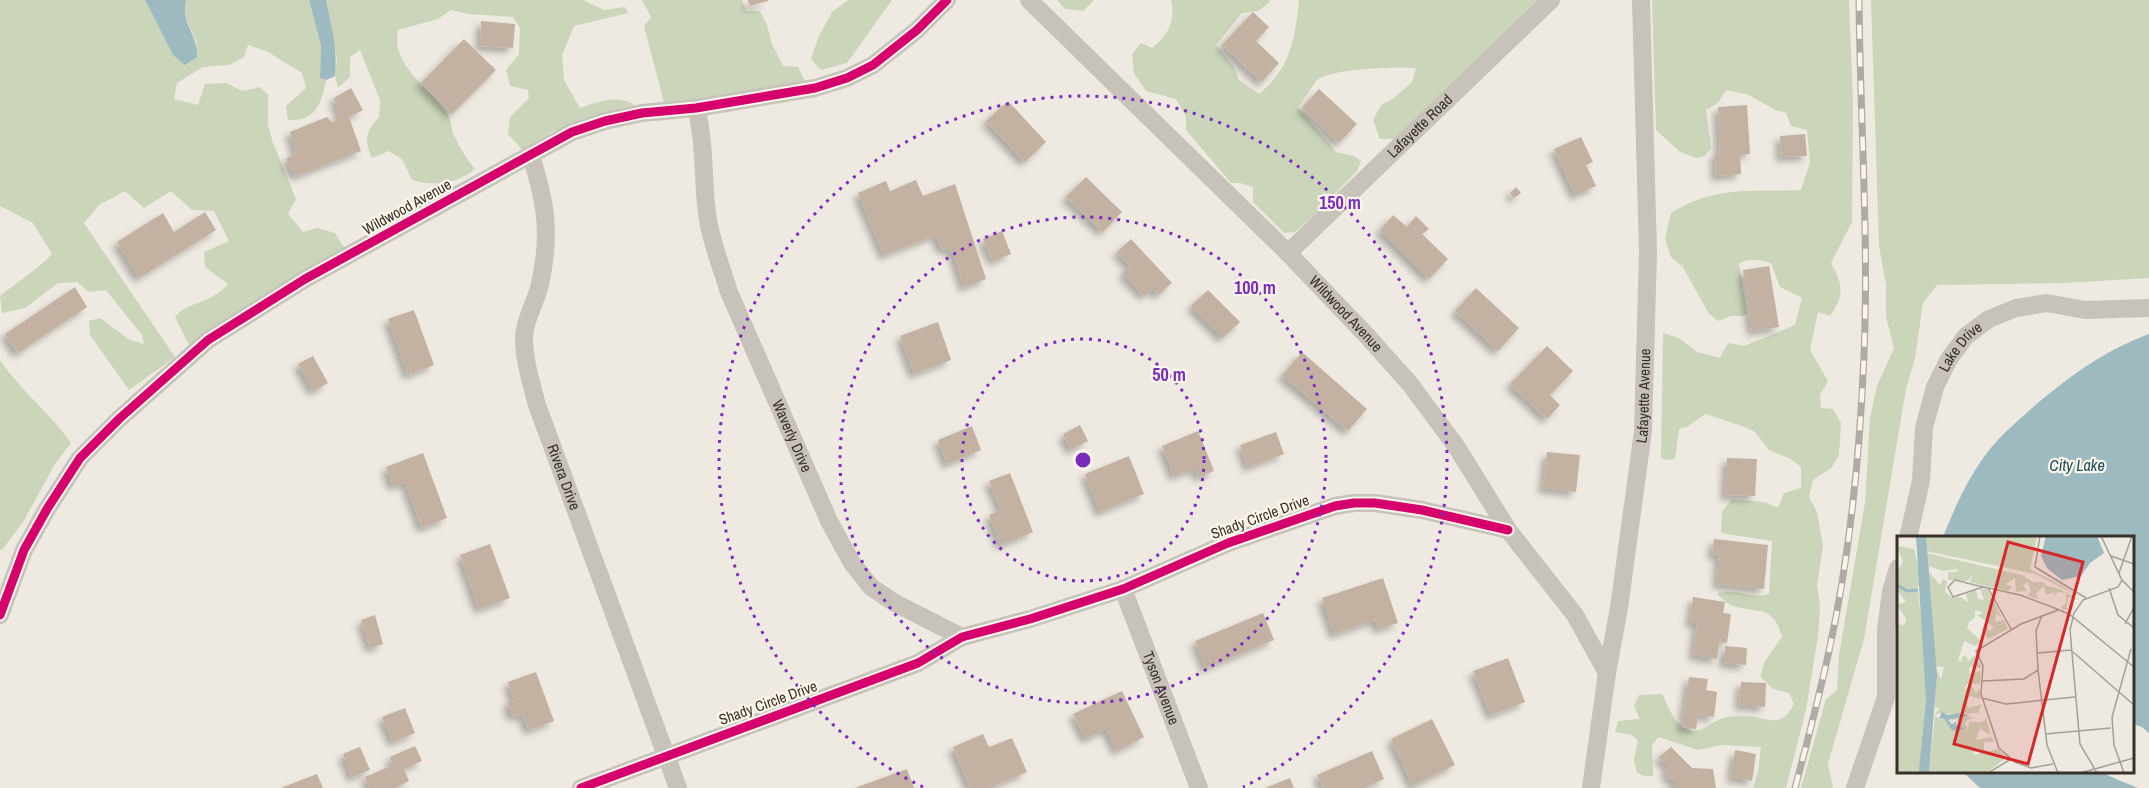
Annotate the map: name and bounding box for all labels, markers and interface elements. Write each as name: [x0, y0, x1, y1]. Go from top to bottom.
street label: Lafayette Road: [1382, 89, 1457, 162]
street label: Wildwood Avenue: [359, 173, 455, 240]
text: 150 m: [1319, 190, 1361, 215]
street label: Wildwood Avenue: [1305, 271, 1388, 356]
text: 100 m: [1234, 275, 1276, 300]
street label: Lake Drive: [1933, 316, 1986, 375]
street label: Lafayette Avenue: [1630, 348, 1655, 445]
text: 50 m: [1152, 362, 1186, 387]
street label: Waverly Drive: [767, 396, 817, 475]
street label: Rivera Drive: [542, 441, 586, 513]
centre of rings: [1073, 450, 1093, 470]
water label: City Lake: [2049, 454, 2105, 476]
street label: Shady Circle Drive: [1208, 489, 1312, 544]
inset map: [1897, 536, 2134, 773]
street label: Tyson Avenue: [1138, 648, 1185, 728]
street label: Shady Circle Drive: [716, 675, 820, 730]

